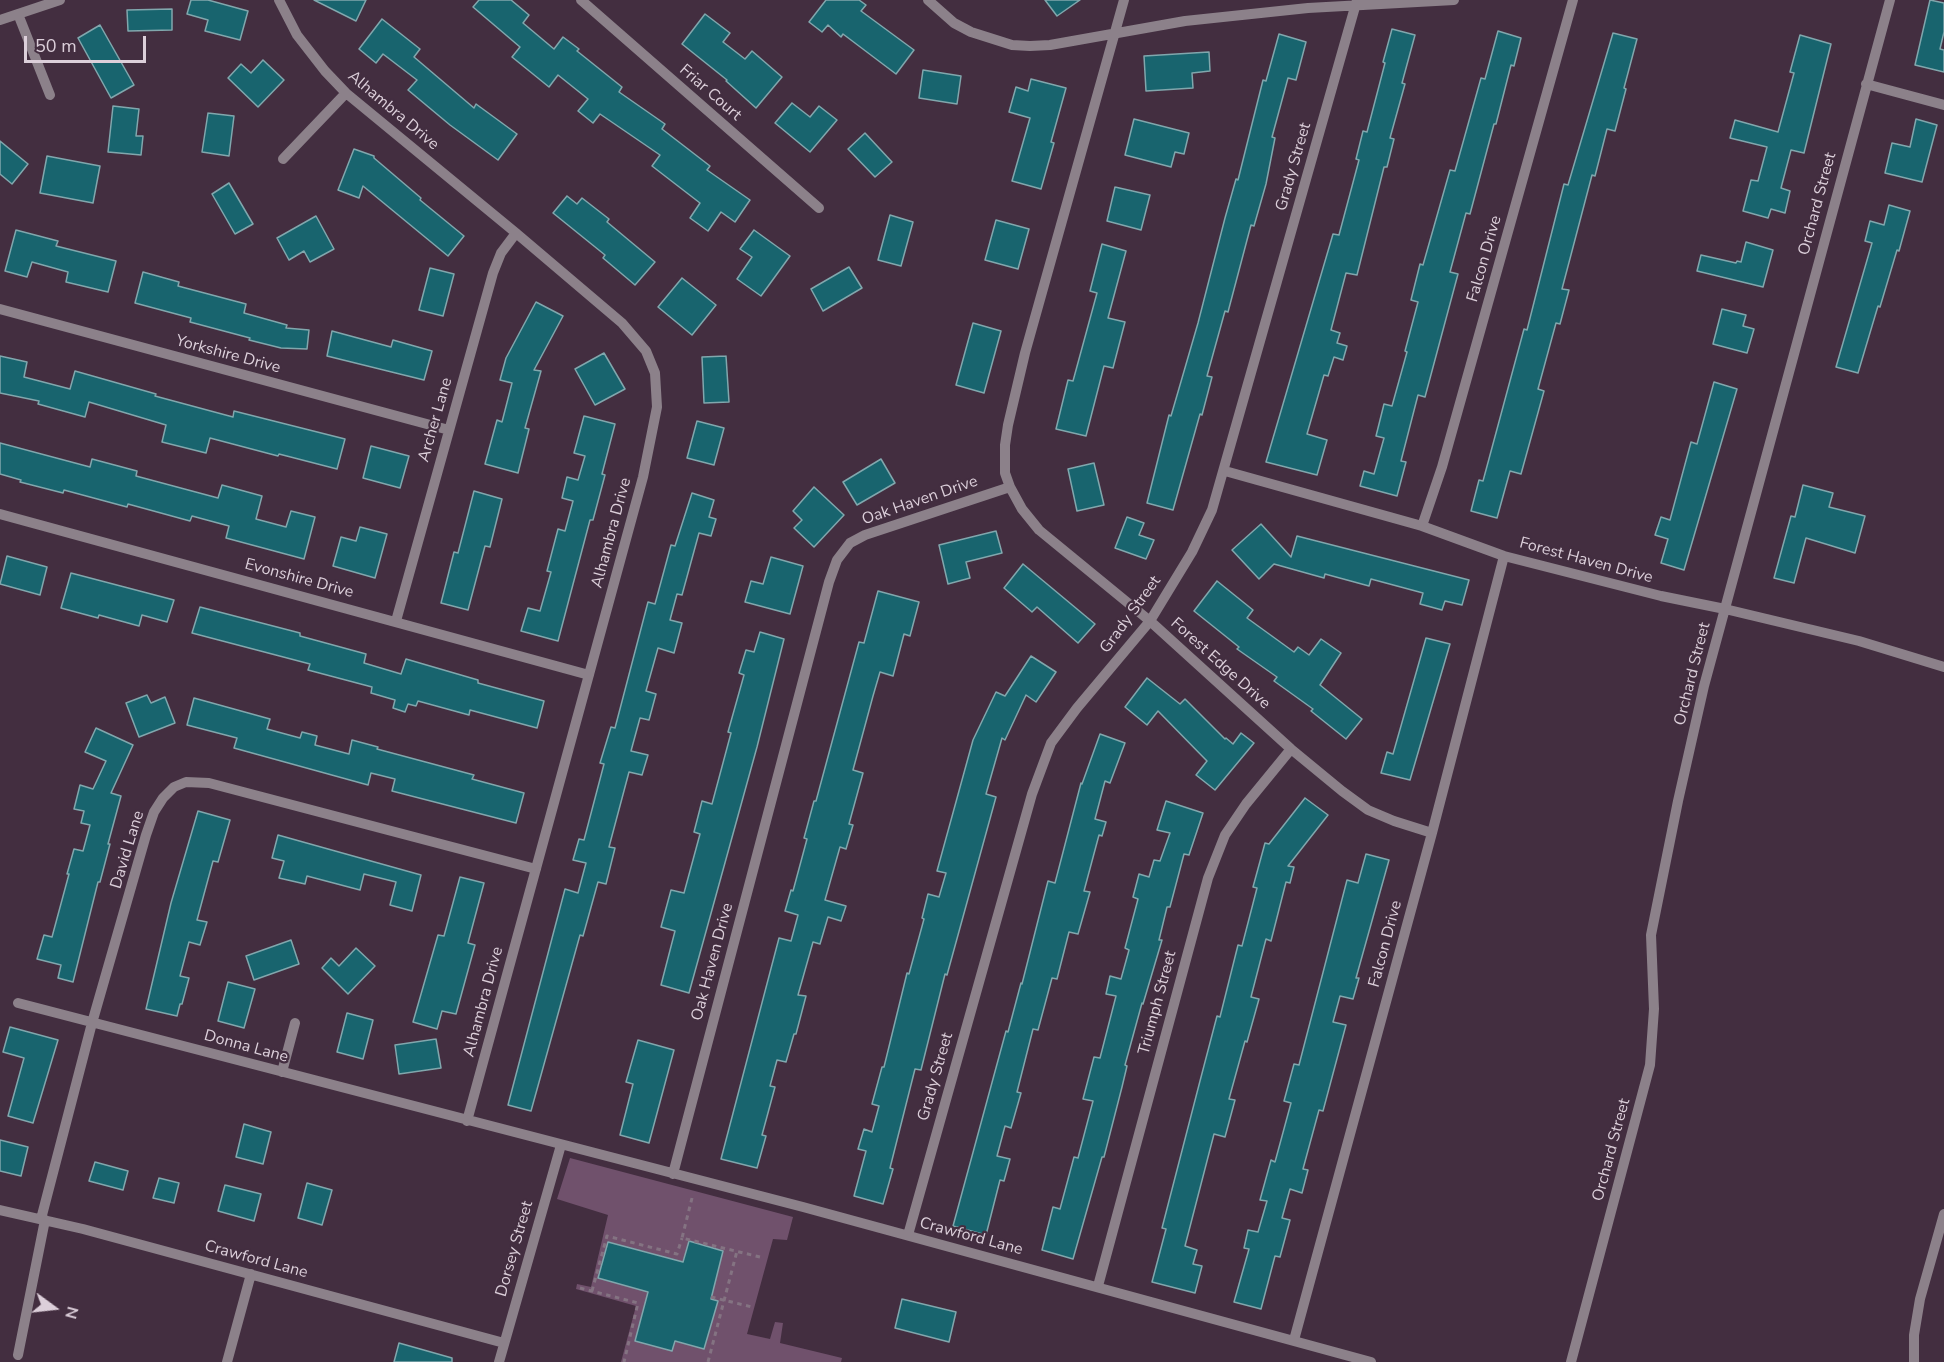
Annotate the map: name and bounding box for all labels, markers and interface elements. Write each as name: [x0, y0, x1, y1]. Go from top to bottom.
scale bar: [27, 24, 148, 62]
text: 50 m: [35, 34, 77, 58]
street label: Friar Court: [675, 61, 745, 125]
street label: Alhambra Drive: [343, 67, 443, 155]
street label: Grady Street: [1272, 121, 1316, 213]
street label: Orchard Street: [1795, 151, 1841, 257]
street label: Falcon Drive: [1464, 214, 1506, 304]
street label: Yorkshire Drive: [174, 332, 282, 378]
street label: Archer Lane: [415, 376, 457, 464]
street label: Oak Haven Drive: [860, 472, 980, 530]
street label: Alhambra Drive: [588, 476, 636, 590]
street label: Forest Haven Drive: [1517, 534, 1655, 588]
street label: Evonshire Drive: [242, 555, 356, 603]
street label: Grady Street: [1096, 573, 1166, 657]
street label: Forest Edge Drive: [1166, 614, 1274, 714]
street label: Orchard Street: [1671, 620, 1715, 728]
street label: David Lane: [107, 809, 149, 891]
street label: Falcon Drive: [1365, 899, 1407, 989]
street label: Oak Haven Drive: [688, 901, 738, 1023]
street label: Alhambra Drive: [460, 945, 508, 1059]
street label: Triumph Street: [1135, 949, 1181, 1057]
street label: Donna Lane: [202, 1027, 290, 1067]
street label: Grady Street: [914, 1031, 958, 1123]
street label: Orchard Street: [1589, 1097, 1635, 1203]
street label: Dorsey Street: [492, 1199, 538, 1299]
street label: Crawford Lane: [917, 1214, 1025, 1260]
street label: Crawford Lane: [202, 1237, 310, 1283]
north arrow: [24, 1278, 84, 1338]
text: N: [59, 1304, 84, 1321]

